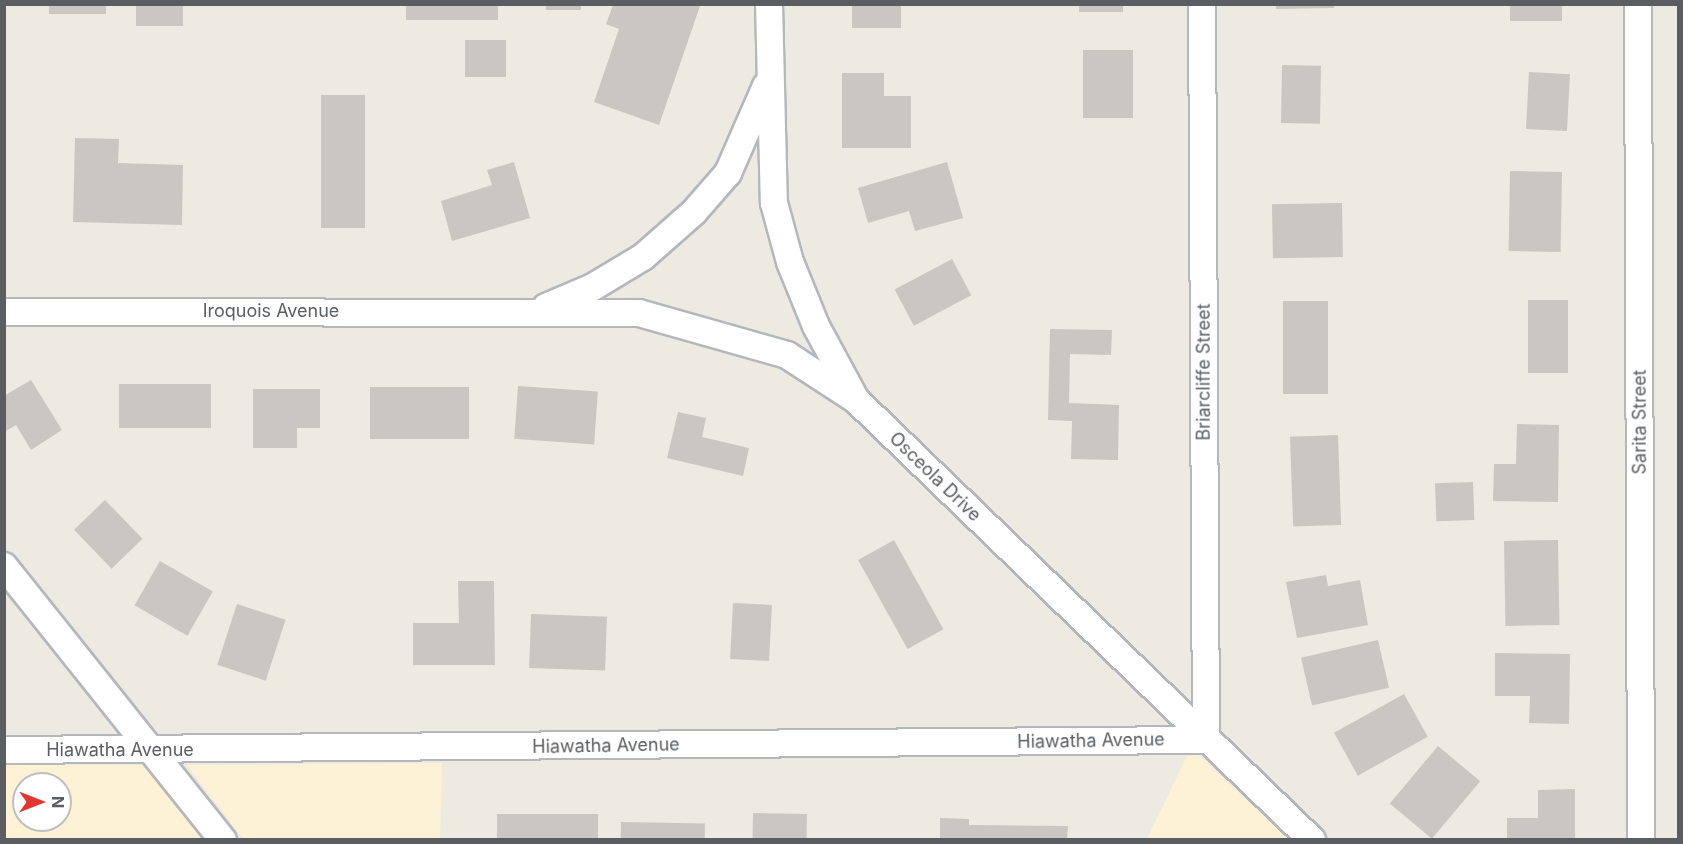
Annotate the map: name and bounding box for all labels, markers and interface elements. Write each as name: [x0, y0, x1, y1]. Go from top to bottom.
street label: Iroquois Avenue: [203, 300, 339, 322]
street label: Briarcliffe Street: [1193, 303, 1215, 441]
street label: Sarita Street: [1629, 369, 1651, 475]
street label: Osceola Drive: [885, 428, 985, 526]
street label: Hiawatha Avenue: [1017, 729, 1165, 753]
street label: Hiawatha Avenue: [532, 734, 680, 758]
street label: Hiawatha Avenue: [46, 739, 194, 761]
north arrow: [12, 772, 72, 832]
text: N: [48, 796, 68, 808]

